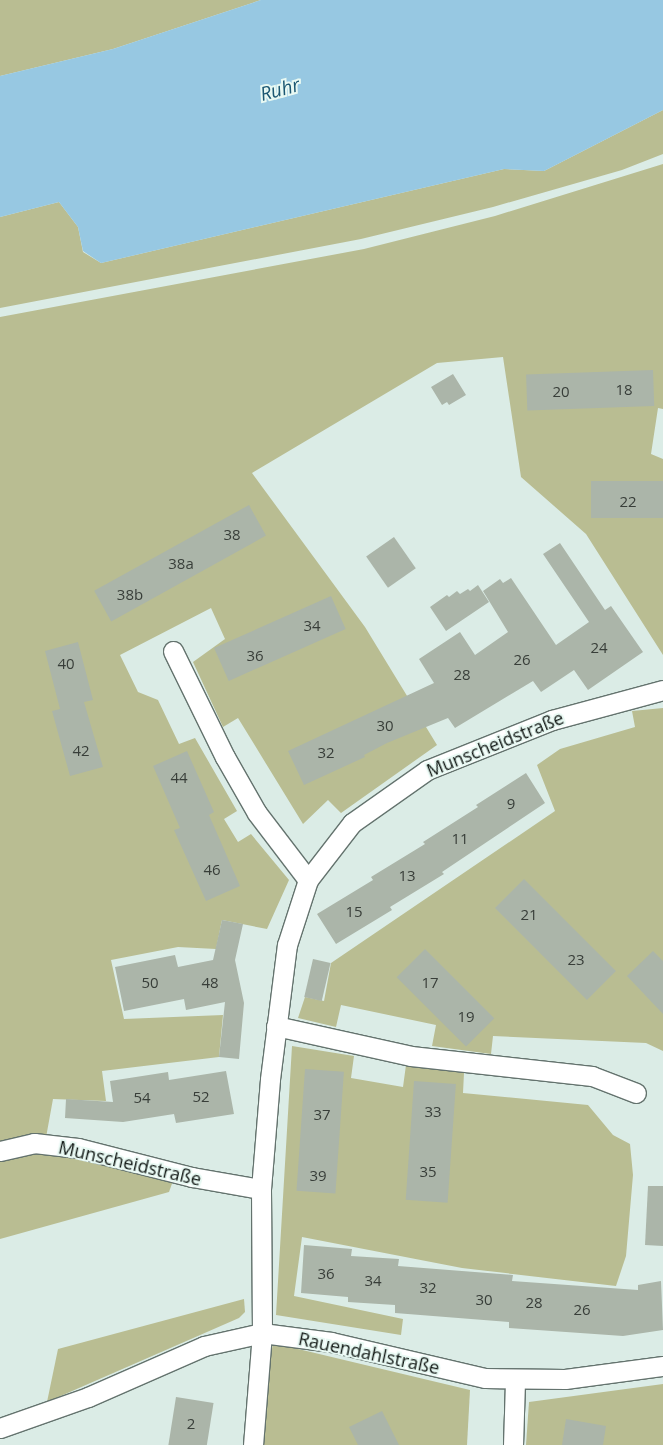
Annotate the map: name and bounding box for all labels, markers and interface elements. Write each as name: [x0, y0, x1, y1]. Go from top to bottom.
water label: Ruhr: [258, 74, 302, 106]
house number: 18: [615, 381, 633, 399]
house number: 20: [552, 383, 570, 401]
house number: 22: [619, 493, 637, 511]
house number: 38: [223, 526, 241, 544]
house number: 38a: [168, 555, 194, 573]
house number: 38b: [117, 586, 143, 604]
house number: 34: [303, 617, 321, 635]
house number: 24: [590, 639, 608, 657]
house number: 36: [246, 647, 264, 665]
house number: 26: [513, 651, 531, 669]
house number: 40: [57, 655, 75, 673]
house number: 28: [453, 666, 471, 684]
street label: Munscheidstraße: [423, 707, 567, 781]
house number: 30: [376, 717, 394, 735]
house number: 42: [72, 742, 90, 760]
house number: 32: [317, 744, 335, 762]
house number: 44: [170, 769, 188, 787]
house number: 9: [507, 795, 515, 813]
house number: 11: [451, 830, 469, 848]
house number: 46: [203, 861, 221, 879]
house number: 13: [398, 867, 416, 885]
house number: 15: [345, 903, 363, 921]
house number: 21: [520, 906, 538, 924]
house number: 23: [567, 951, 585, 969]
house number: 50: [141, 974, 159, 992]
house number: 48: [201, 974, 219, 992]
house number: 17: [421, 974, 439, 992]
house number: 19: [457, 1008, 475, 1026]
house number: 52: [192, 1088, 210, 1106]
house number: 54: [133, 1089, 151, 1107]
house number: 33: [424, 1103, 442, 1121]
house number: 37: [313, 1106, 331, 1124]
street label: Munscheidstraße: [57, 1136, 203, 1190]
house number: 35: [419, 1163, 437, 1181]
house number: 39: [309, 1167, 327, 1185]
house number: 36: [317, 1265, 335, 1283]
house number: 34: [364, 1272, 382, 1290]
house number: 32: [419, 1279, 437, 1297]
house number: 30: [475, 1291, 493, 1309]
house number: 28: [525, 1294, 543, 1312]
house number: 26: [573, 1301, 591, 1319]
street label: Rauendahlstraße: [297, 1328, 441, 1378]
house number: 2: [187, 1415, 195, 1433]

